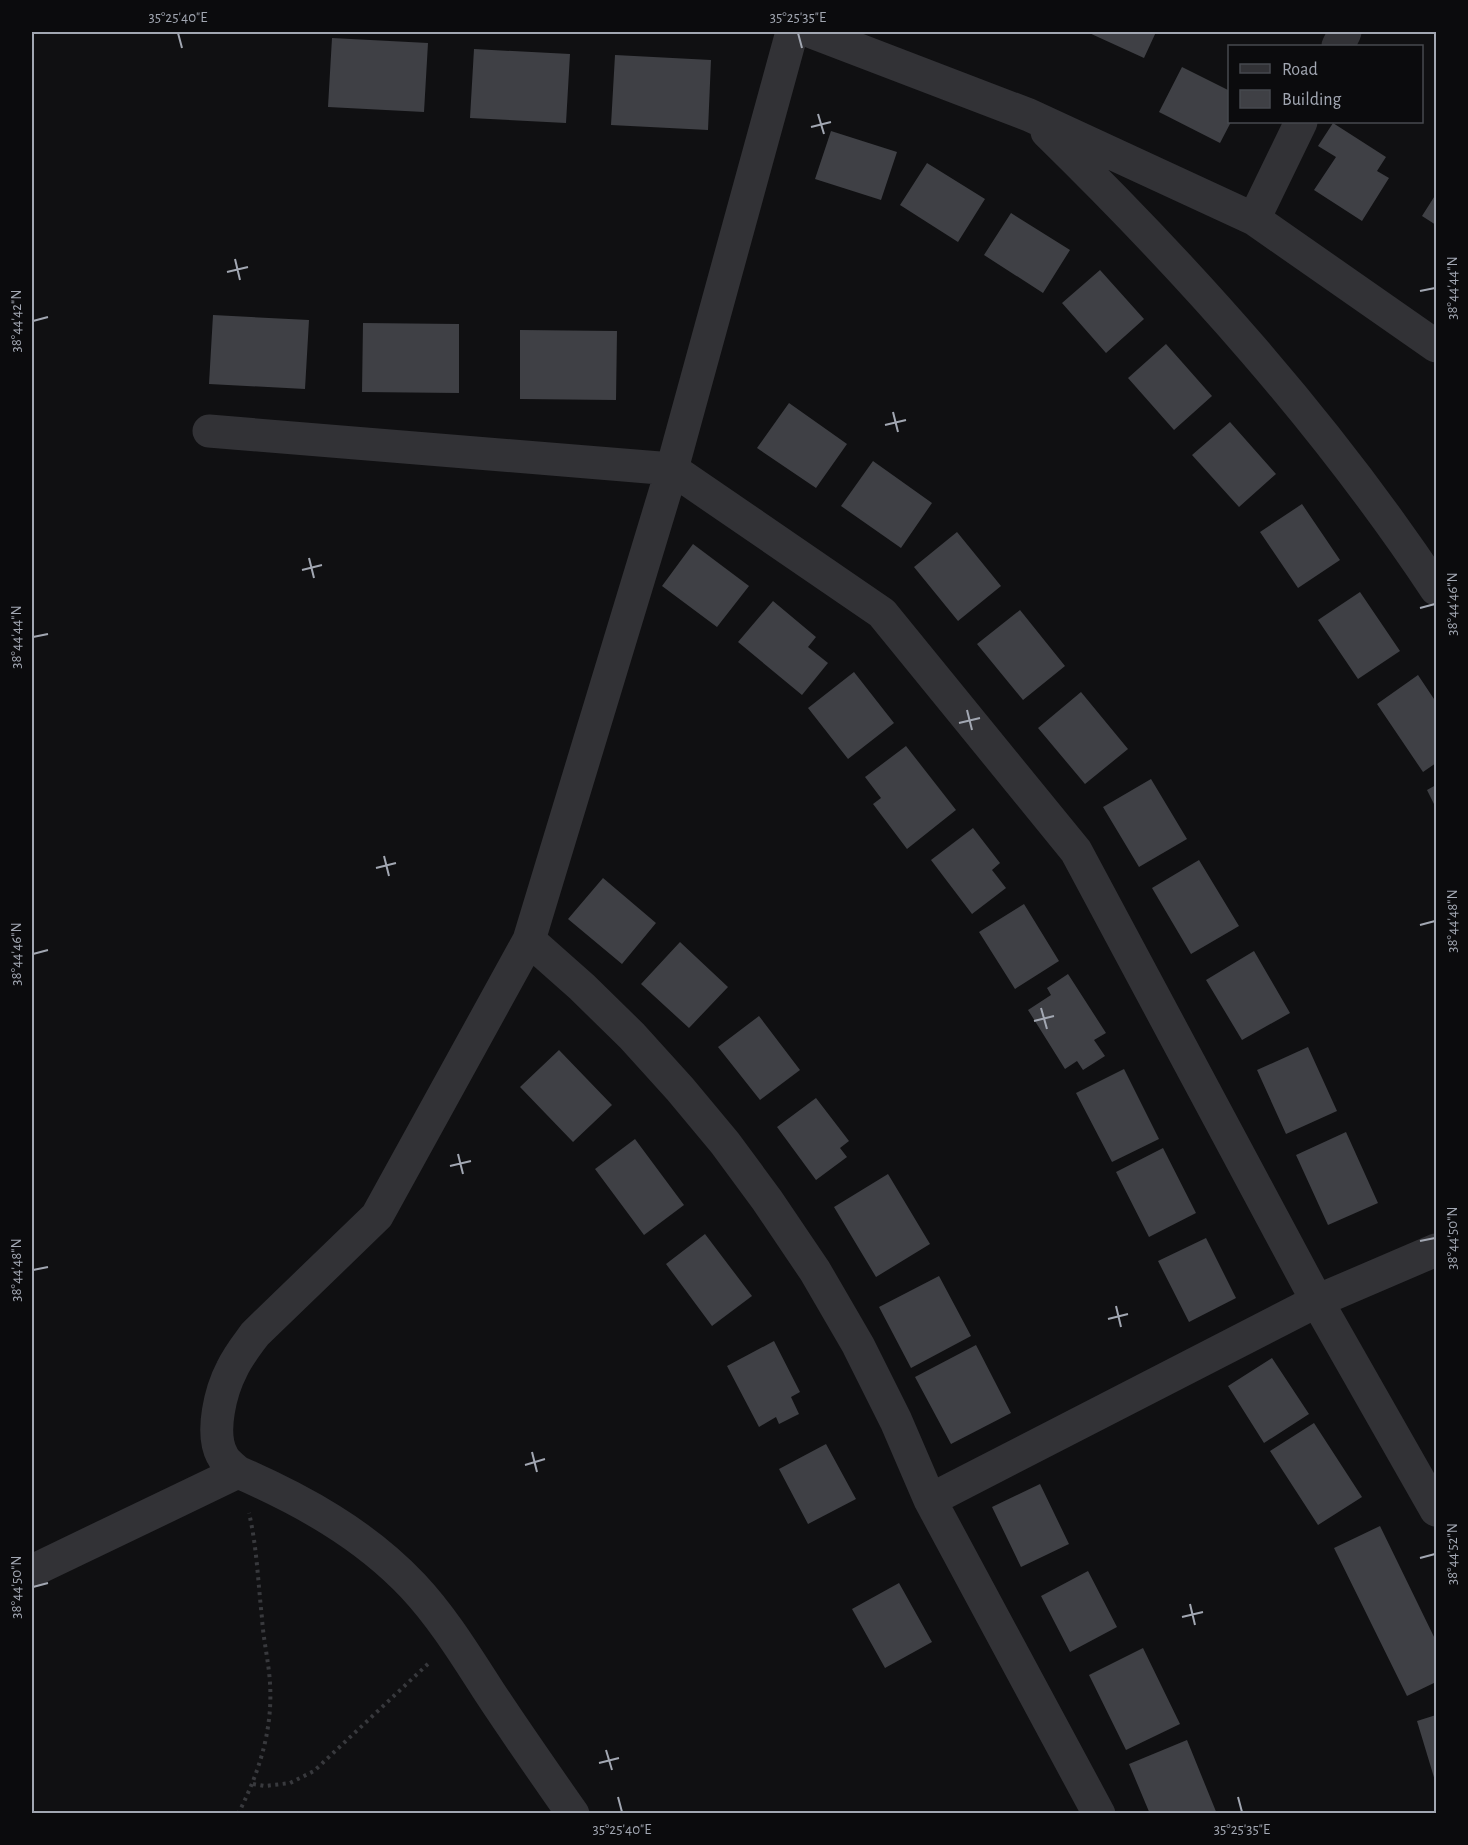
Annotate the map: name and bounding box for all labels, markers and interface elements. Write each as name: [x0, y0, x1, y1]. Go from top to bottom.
text: 35°25'40"E: [149, 10, 208, 25]
text: 35°25'35"E: [770, 10, 826, 25]
legend: [1228, 45, 1423, 123]
text: Road: [1282, 61, 1318, 79]
text: Building: [1282, 91, 1342, 109]
text: 38°44'44"N: [1445, 256, 1460, 320]
text: 38°44'42"N: [9, 289, 24, 353]
text: 38°44'46"N: [1445, 572, 1460, 636]
text: 38°44'44"N: [9, 605, 24, 669]
text: 38°44'48"N: [1445, 889, 1460, 953]
text: 38°44'46"N: [9, 922, 24, 986]
text: 38°44'50"N: [1445, 1206, 1460, 1270]
text: 38°44'48"N: [9, 1238, 24, 1302]
text: 38°44'52"N: [1445, 1523, 1460, 1585]
text: 38°44'50"N: [9, 1555, 24, 1619]
text: 35°25'40"E: [593, 1822, 652, 1837]
text: 35°25'35"E: [1214, 1822, 1270, 1837]

